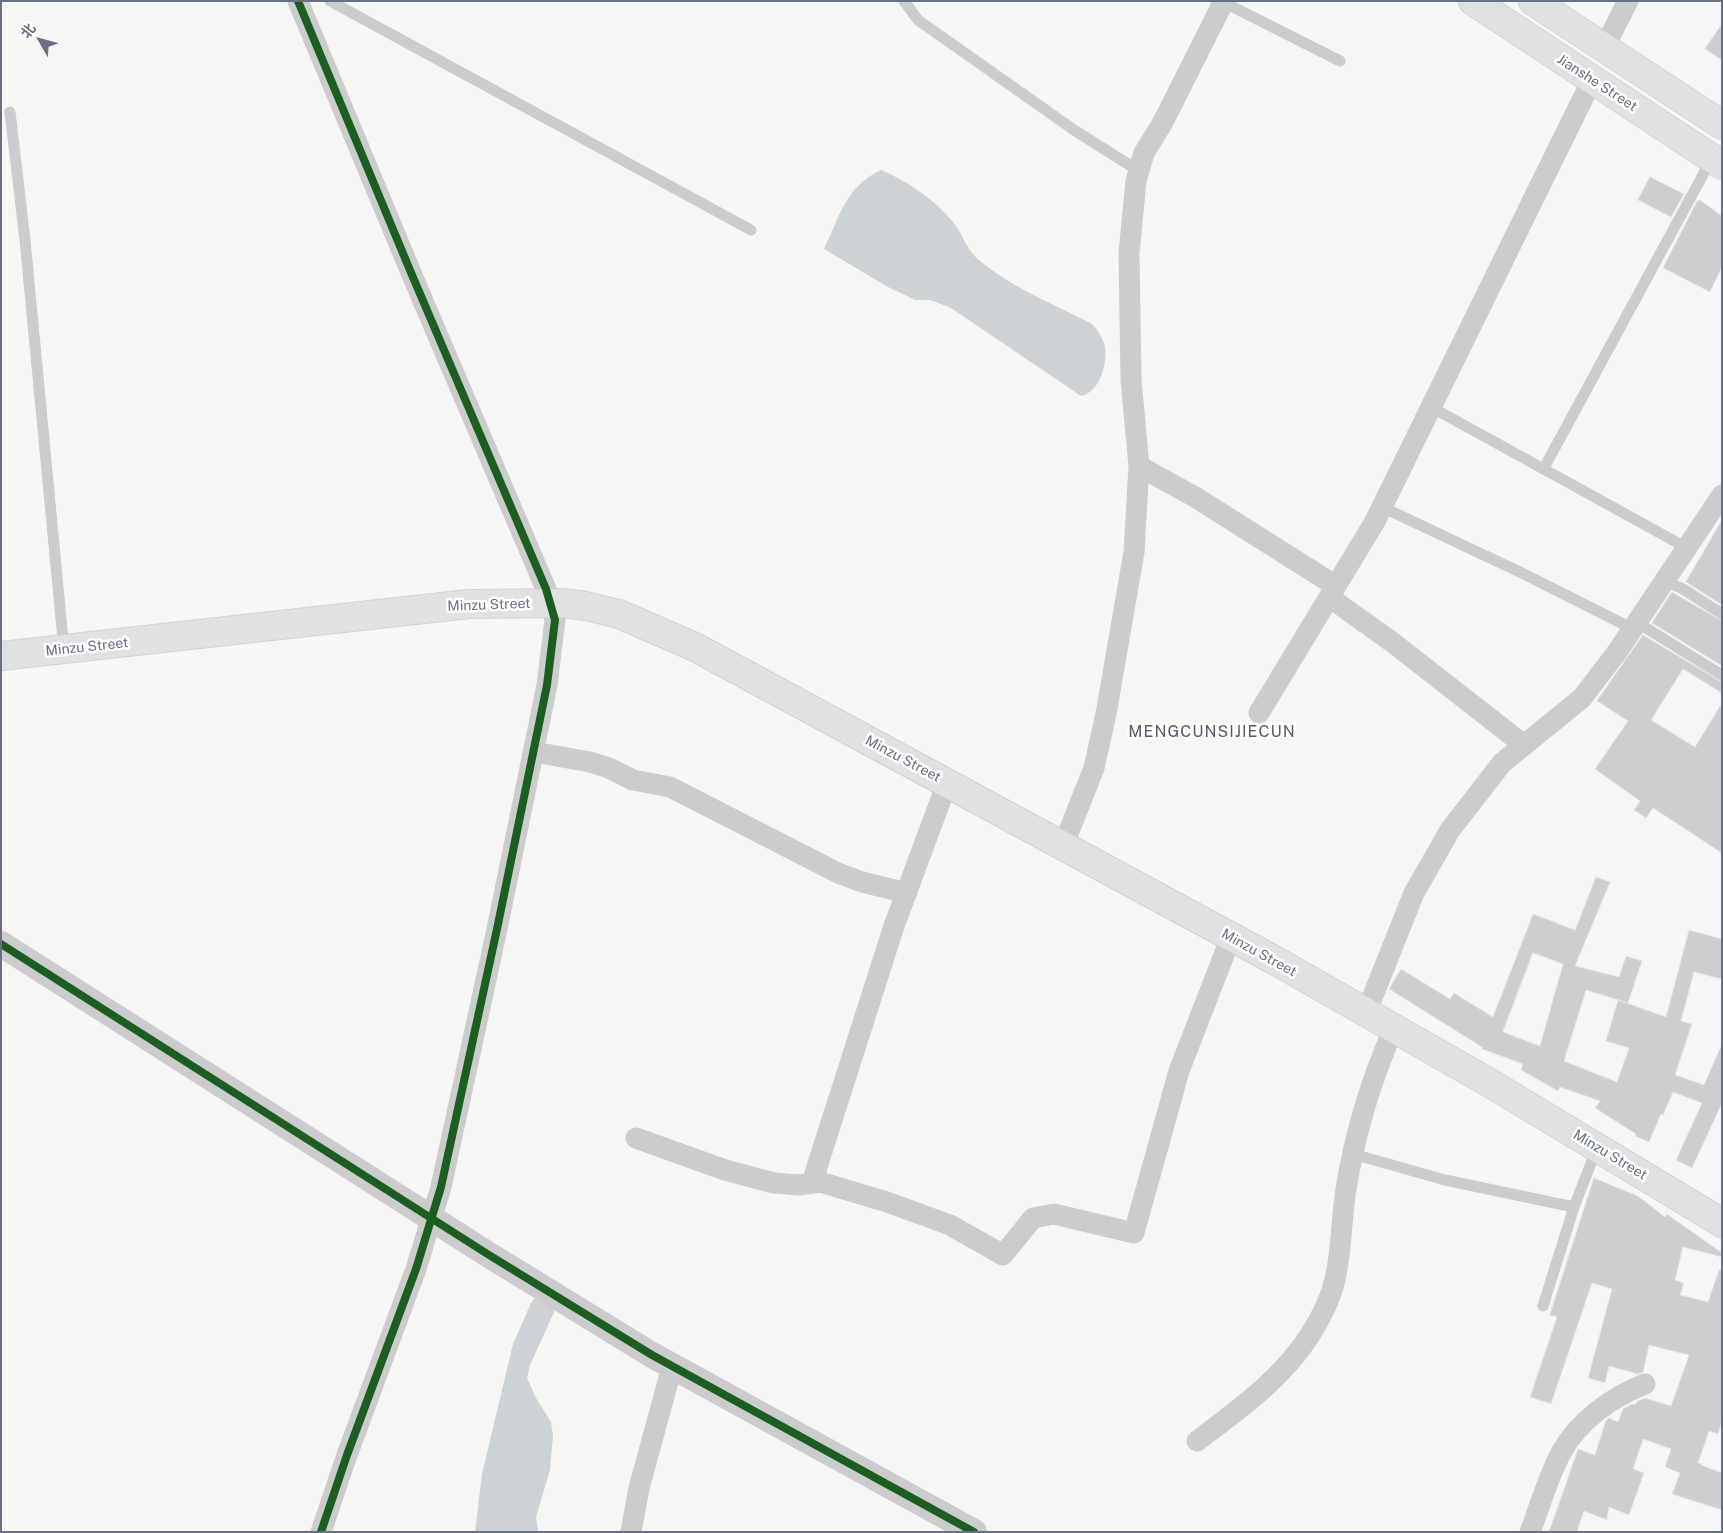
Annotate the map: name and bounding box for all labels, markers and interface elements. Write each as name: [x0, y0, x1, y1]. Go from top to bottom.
north arrow: [15, 15, 65, 65]
text: 北: [18, 20, 39, 41]
street label: Jianshe Street: [1554, 51, 1640, 115]
street label: Minzu Street: [447, 595, 531, 615]
street label: Minzu Street: [45, 634, 129, 660]
district label: MENGCUNSIJIECUN: [1126, 722, 1298, 742]
street label: Minzu Street: [862, 732, 944, 786]
street label: Minzu Street: [1219, 926, 1299, 980]
street label: Minzu Street: [1570, 1126, 1650, 1184]

